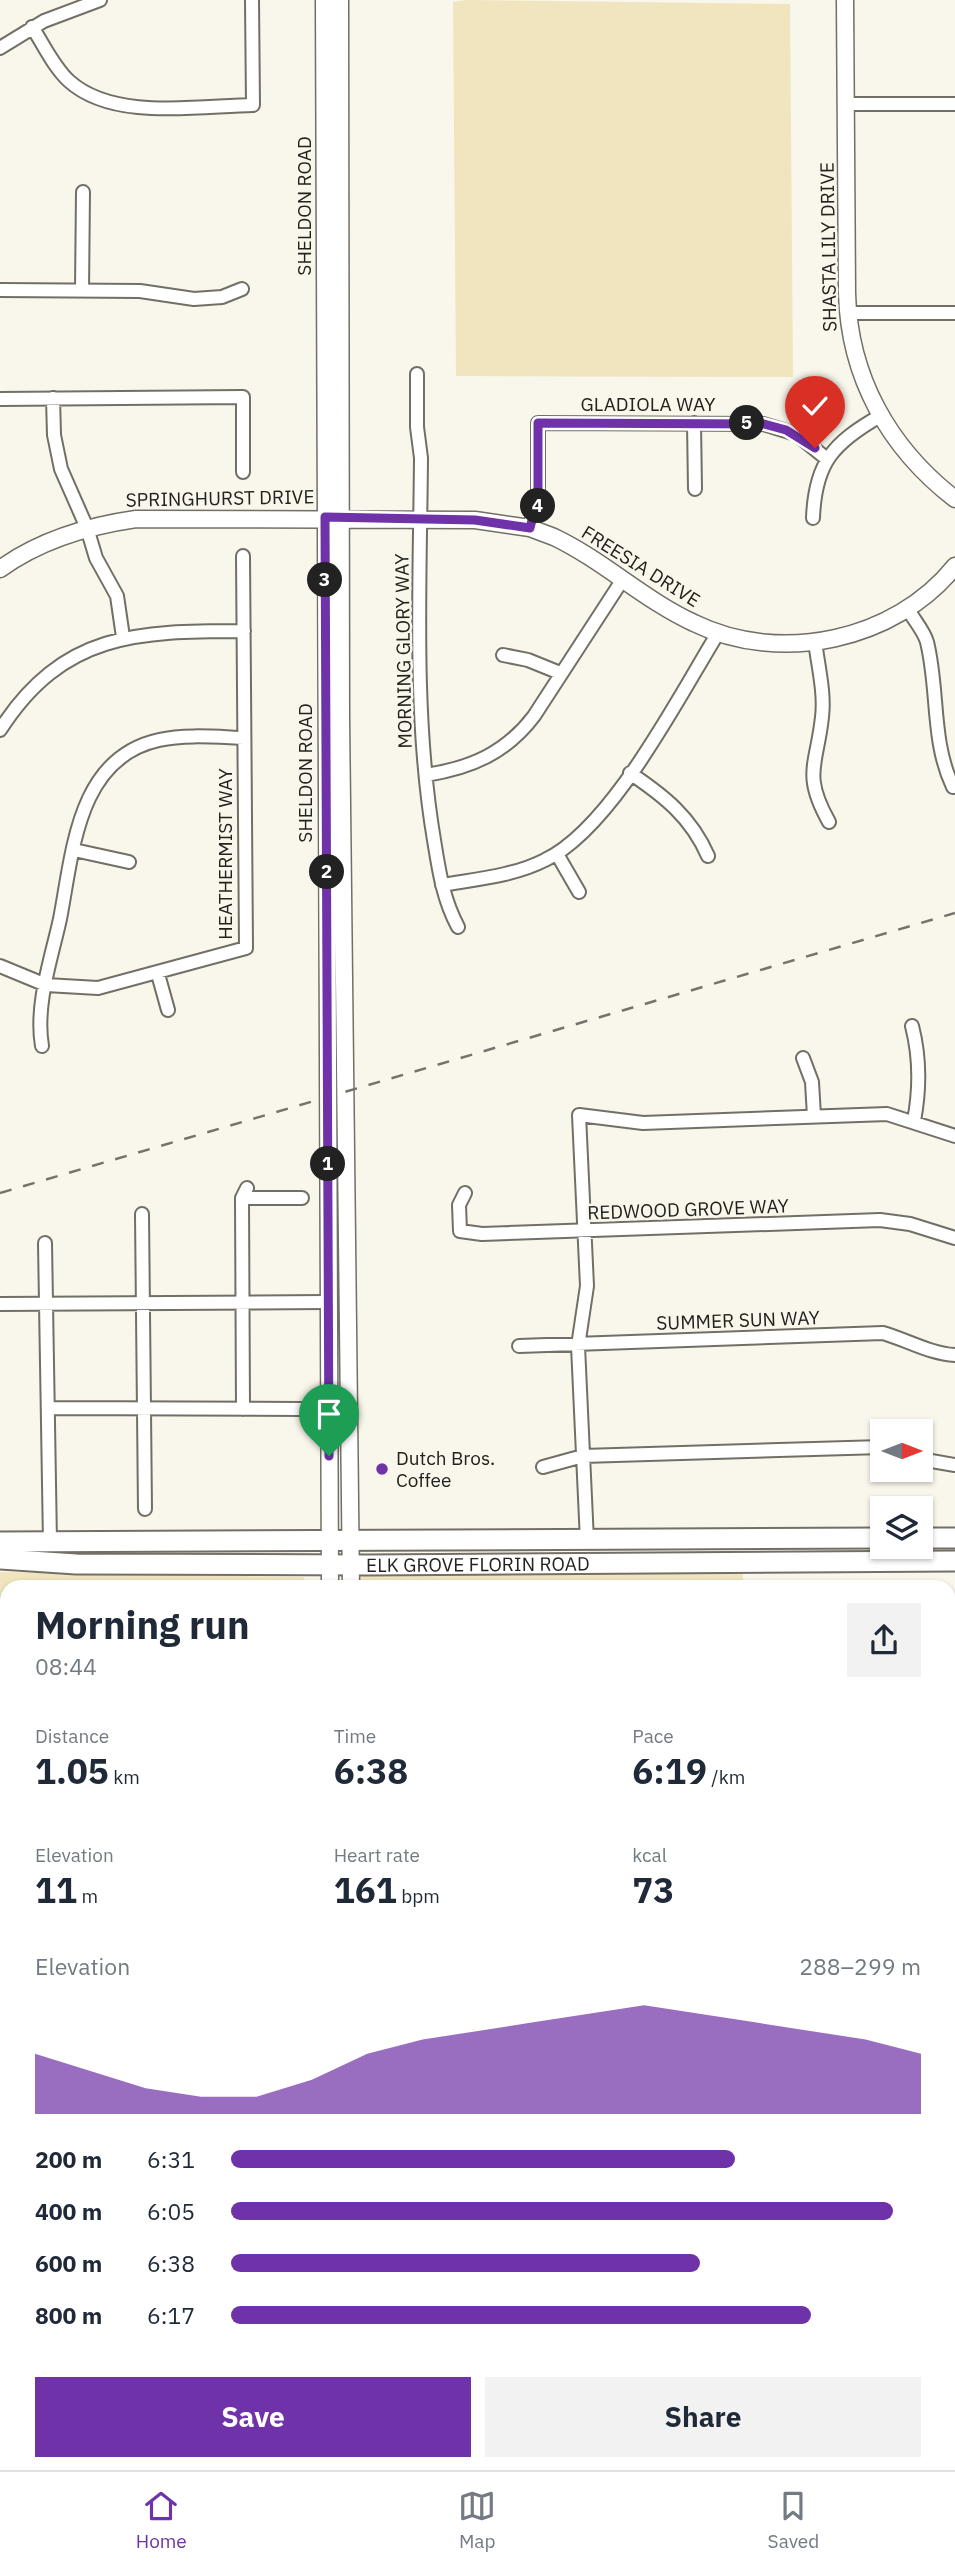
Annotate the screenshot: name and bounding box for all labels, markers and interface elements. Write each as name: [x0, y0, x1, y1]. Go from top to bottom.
street label: SHELDON ROAD: [292, 136, 316, 276]
street label: SHASTA LILY DRIVE: [815, 162, 841, 332]
pin: [785, 376, 845, 448]
icon: check: [796, 387, 834, 425]
street label: GLADIOLA WAY: [581, 392, 716, 416]
pin: 5: [730, 406, 764, 440]
text: 5: [741, 410, 752, 434]
street label: SPRINGHURST DRIVE: [125, 484, 315, 512]
pin: 4: [520, 489, 556, 524]
text: 4: [532, 493, 543, 517]
street label: FREESIA DRIVE: [577, 520, 705, 612]
street label: MORNING GLORY WAY: [389, 552, 417, 749]
pin: 3: [308, 562, 342, 598]
text: 3: [319, 567, 330, 591]
street label: SHELDON ROAD: [293, 703, 317, 843]
street label: HEATHERMIST WAY: [213, 768, 237, 940]
pin: 2: [310, 854, 344, 890]
text: 2: [321, 859, 332, 883]
pin: 1: [310, 1146, 346, 1182]
text: 1: [322, 1151, 333, 1175]
street label: REDWOOD GROVE WAY: [587, 1193, 790, 1225]
street label: SUMMER SUN WAY: [656, 1305, 821, 1335]
pin: [299, 1384, 359, 1456]
icon: arrive: [310, 1395, 348, 1433]
north arrow: [870, 1419, 933, 1482]
map controls: [870, 1419, 933, 1559]
place label: Dutch Bros. Coffee: [396, 1446, 495, 1492]
marker: Dutch Bros. Coffee: [374, 1461, 390, 1477]
button: layers: [870, 1496, 933, 1559]
street label: ELK GROVE FLORIN ROAD: [366, 1551, 590, 1577]
text: Morning run: [35, 1600, 250, 1649]
button: share: [847, 1603, 921, 1677]
text: 08:44: [35, 1651, 97, 1681]
text: Distance: [35, 1724, 109, 1748]
text: Time: [334, 1724, 376, 1748]
text: Pace: [632, 1724, 674, 1748]
text: 1.05: [35, 1748, 109, 1794]
text: 6:38: [334, 1748, 408, 1794]
text: 6:19: [632, 1748, 707, 1794]
text: km: [109, 1765, 140, 1789]
text: /km: [707, 1765, 745, 1789]
text: Elevation: [35, 1843, 114, 1867]
text: Heart rate: [334, 1843, 420, 1867]
text: kcal: [632, 1843, 667, 1867]
text: 11: [35, 1867, 77, 1913]
text: 161: [334, 1867, 397, 1913]
text: 73: [632, 1867, 674, 1913]
text: m: [77, 1884, 98, 1908]
text: bpm: [397, 1884, 440, 1908]
text: Elevation: [35, 1951, 130, 1981]
text: 288–299 m: [799, 1951, 921, 1981]
text: 200 m: [35, 2144, 102, 2174]
text: 6:31: [147, 2144, 195, 2174]
text: 400 m: [35, 2196, 102, 2226]
text: 6:05: [147, 2196, 195, 2226]
text: 600 m: [35, 2248, 102, 2278]
text: 6:38: [147, 2248, 195, 2278]
text: 800 m: [35, 2300, 102, 2330]
text: 6:17: [147, 2300, 195, 2330]
button: Save: [35, 2377, 471, 2457]
button: Share: [485, 2377, 921, 2457]
tab: Home: [136, 2487, 187, 2553]
tab: Map: [458, 2487, 496, 2553]
tab: Saved: [768, 2487, 819, 2553]

